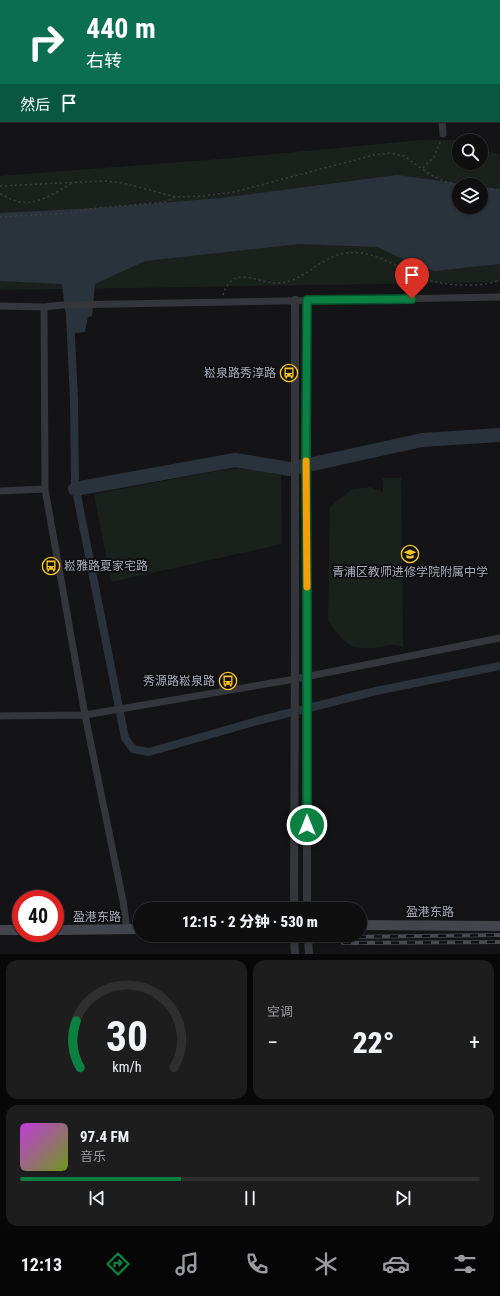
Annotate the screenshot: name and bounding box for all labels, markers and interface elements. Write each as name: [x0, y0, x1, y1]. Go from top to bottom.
text: 440 m: [86, 12, 156, 45]
icon: right: [20, 16, 72, 68]
text: 右转: [86, 50, 122, 71]
icon: arrive: [58, 92, 80, 114]
text: 然后: [20, 96, 50, 114]
map controls: [452, 134, 488, 214]
button: search: [452, 134, 488, 170]
button: layers: [452, 178, 488, 214]
pin: [395, 258, 429, 299]
icon: arrive: [401, 264, 423, 286]
bus stop icon: 崧泉路秀淳路: [279, 363, 299, 383]
place label: 崧泉路秀淳路: [204, 366, 276, 380]
school or university icon: 青浦区教师进修学院附属中学: [400, 544, 420, 564]
bus stop icon: 崧雅路夏家宅路: [41, 556, 61, 576]
place label: 崧雅路夏家宅路: [64, 559, 148, 573]
place label: 青浦区教师进修学院附属中学: [332, 565, 488, 579]
bus stop icon: 秀源路崧泉路: [218, 671, 238, 691]
place label: 秀源路崧泉路: [143, 674, 215, 688]
position arrow: [286, 804, 328, 846]
speed limit sign: 40: [12, 890, 64, 942]
street label: 盈港东路: [406, 905, 454, 919]
street label: 盈港东路: [73, 910, 121, 924]
text: 12:15 · 2 分钟 · 530 m: [182, 913, 318, 931]
text: 空调: [267, 1004, 293, 1019]
text: 30: [105, 1011, 148, 1060]
text: 22°: [352, 1025, 395, 1060]
text: −: [267, 1030, 278, 1055]
text: +: [469, 1030, 480, 1055]
text: km/h: [112, 1058, 141, 1074]
text: 97.4 FM: [80, 1128, 129, 1146]
text: 音乐: [80, 1149, 106, 1164]
icon: previous: [86, 1187, 108, 1209]
icon: pause: [239, 1187, 261, 1209]
icon: next: [392, 1187, 414, 1209]
icon: directions: [104, 1250, 132, 1278]
icon: music: [173, 1250, 201, 1278]
icon: phone: [243, 1250, 271, 1278]
icon: climate: [312, 1250, 340, 1278]
icon: car: [382, 1250, 410, 1278]
icon: filters: [451, 1250, 479, 1278]
text: 12:13: [21, 1254, 62, 1275]

